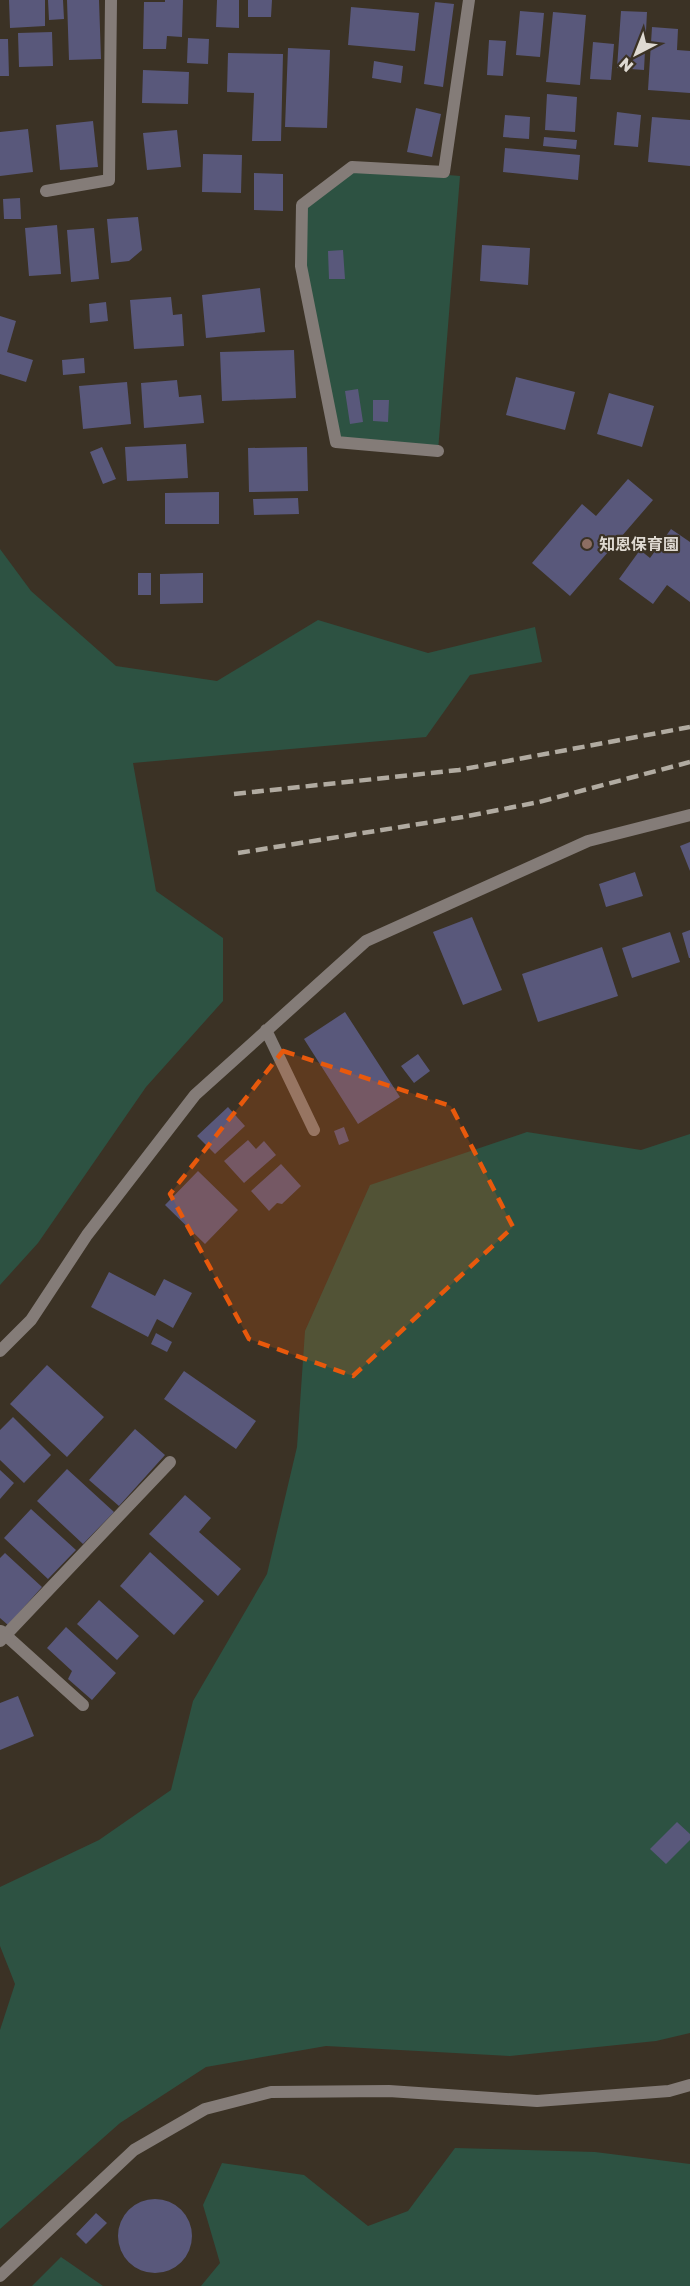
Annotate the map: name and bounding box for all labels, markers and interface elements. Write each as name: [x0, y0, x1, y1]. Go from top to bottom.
north arrow: [606, 24, 666, 84]
text: N: [615, 54, 637, 77]
place label: 知恩保育園: [599, 534, 679, 554]
marker: 知恩保育園: [580, 537, 594, 551]

